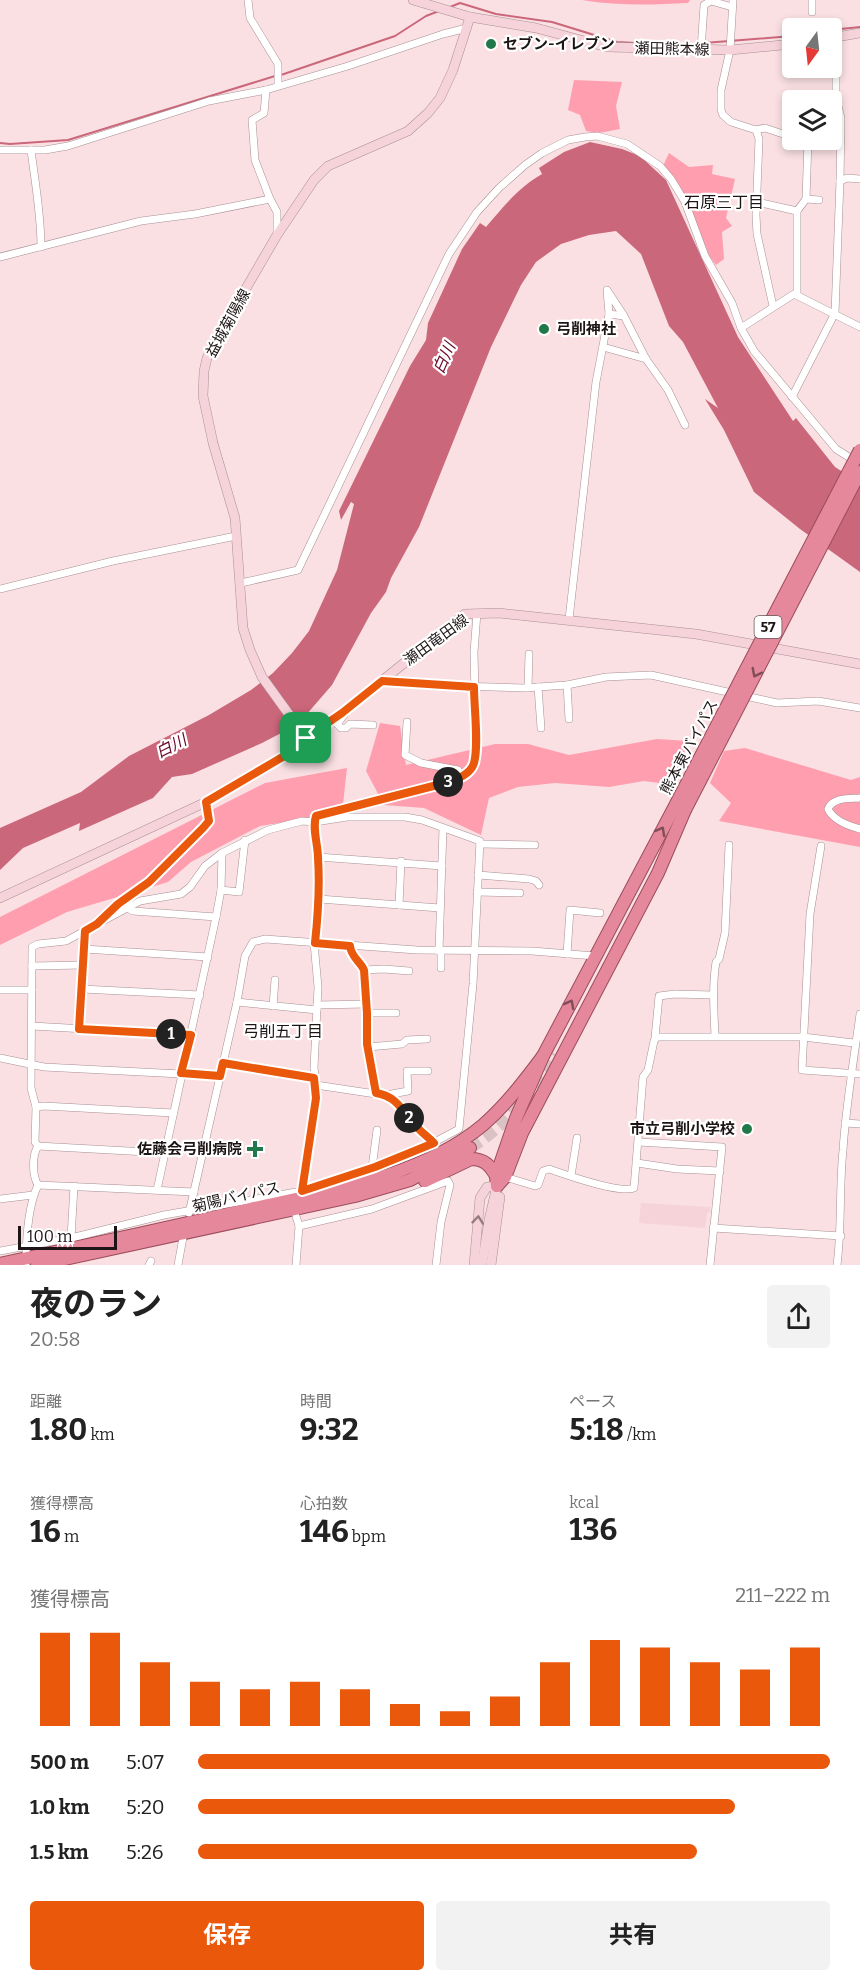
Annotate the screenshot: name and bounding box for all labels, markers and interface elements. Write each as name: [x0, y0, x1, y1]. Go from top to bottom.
north arrow: [782, 18, 842, 78]
map controls: [782, 18, 842, 150]
place label: セブン-イレブン: [503, 35, 615, 53]
marker: セブン-イレブン: [484, 37, 498, 51]
street label: 瀬田熊本線: [634, 39, 710, 59]
button: layers: [782, 90, 842, 150]
district label: 石原三丁目: [684, 193, 764, 212]
street label: 益城菊陽線: [202, 286, 254, 360]
place label: 弓削神社: [556, 320, 616, 338]
marker: 弓削神社: [537, 322, 551, 336]
water label: 白川: [429, 338, 460, 376]
street label: 瀬田竜田線: [400, 611, 472, 669]
road number: 57: [754, 616, 782, 638]
one-way arrow: [752, 667, 763, 678]
street label: 熊本東バイパス: [656, 697, 722, 797]
pin: [280, 712, 331, 763]
icon: arrive: [289, 721, 322, 754]
water label: 白川: [152, 729, 191, 762]
pin: 3: [433, 767, 463, 797]
text: 3: [443, 772, 453, 791]
one-way arrow: [654, 827, 665, 838]
one-way arrow: [563, 1000, 574, 1010]
pin: 1: [156, 1019, 186, 1049]
district label: 弓削五丁目: [243, 1022, 323, 1041]
text: 1: [168, 1024, 174, 1043]
pin: 2: [394, 1103, 424, 1133]
text: 2: [404, 1108, 414, 1127]
place label: 市立弓削小学校: [630, 1120, 735, 1138]
marker: 市立弓削小学校: [740, 1122, 754, 1136]
place label: 佐藤会弓削病院: [137, 1140, 242, 1158]
marker: 佐藤会弓削病院: [246, 1140, 264, 1158]
street label: 菊陽バイパス: [190, 1178, 282, 1216]
one-way arrow: [471, 1216, 484, 1225]
scale bar: [18, 1223, 117, 1250]
text: 100 m: [27, 1227, 72, 1246]
text: 夜のラン: [30, 1284, 162, 1324]
button: share: [767, 1285, 830, 1348]
text: 20:58: [30, 1327, 81, 1351]
text: 距離: [30, 1392, 62, 1411]
text: 時間: [300, 1392, 332, 1411]
text: ペース: [569, 1392, 617, 1411]
text: 1.80: [30, 1412, 87, 1448]
text: 9:32: [300, 1412, 359, 1448]
text: 5:18: [569, 1412, 624, 1448]
text: km: [87, 1425, 115, 1444]
text: /km: [624, 1425, 656, 1444]
text: kcal: [569, 1493, 599, 1512]
text: 獲得標高: [30, 1494, 94, 1513]
text: 心拍数: [300, 1494, 348, 1513]
text: 136: [569, 1512, 617, 1548]
text: 16: [30, 1514, 61, 1550]
text: 146: [300, 1514, 349, 1550]
text: m: [61, 1527, 79, 1546]
text: bpm: [349, 1527, 386, 1546]
text: 211–222 m: [735, 1583, 830, 1607]
text: 獲得標高: [30, 1587, 110, 1611]
text: 500 m: [30, 1750, 89, 1774]
text: 5:07: [126, 1750, 164, 1774]
text: 1.0 km: [30, 1795, 90, 1819]
text: 5:20: [126, 1795, 165, 1819]
text: 1.5 km: [30, 1840, 89, 1864]
text: 5:26: [126, 1840, 164, 1864]
button: 保存: [30, 1901, 424, 1970]
button: 共有: [436, 1901, 830, 1970]

